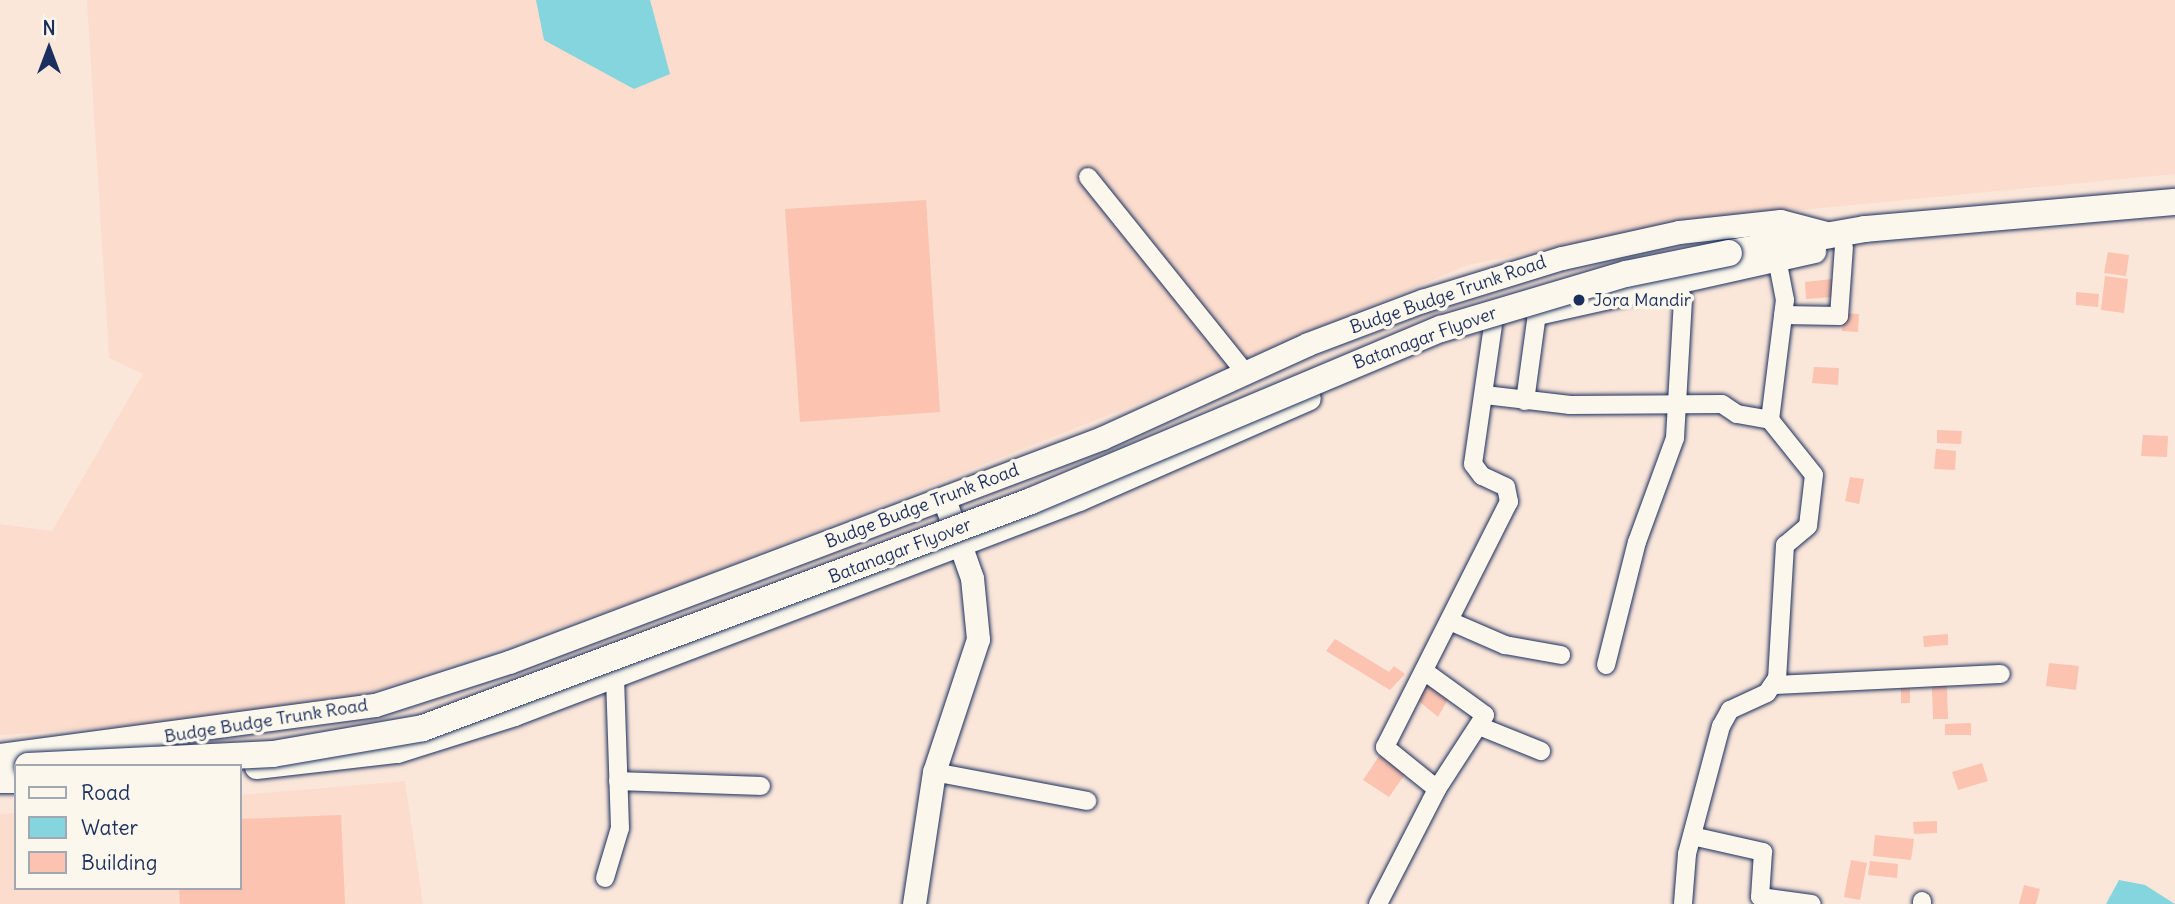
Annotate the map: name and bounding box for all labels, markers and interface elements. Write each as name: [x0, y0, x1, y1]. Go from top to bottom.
north arrow: [14, 14, 84, 84]
text: N: [42, 16, 56, 40]
street label: Budge Budge Trunk Road: [1347, 251, 1549, 339]
place label: Jora Mandir: [1593, 289, 1691, 311]
marker: Jora Mandir: [1571, 292, 1587, 308]
street label: Batanagar Flyover: [1350, 302, 1500, 374]
street label: Budge Budge Trunk Road: [822, 459, 1022, 553]
street label: Batanagar Flyover: [825, 514, 975, 588]
street label: Budge Budge Trunk Road: [163, 694, 369, 748]
legend: [14, 764, 242, 890]
text: Road: [81, 779, 130, 806]
text: Water: [81, 814, 138, 841]
text: Building: [81, 849, 157, 876]

